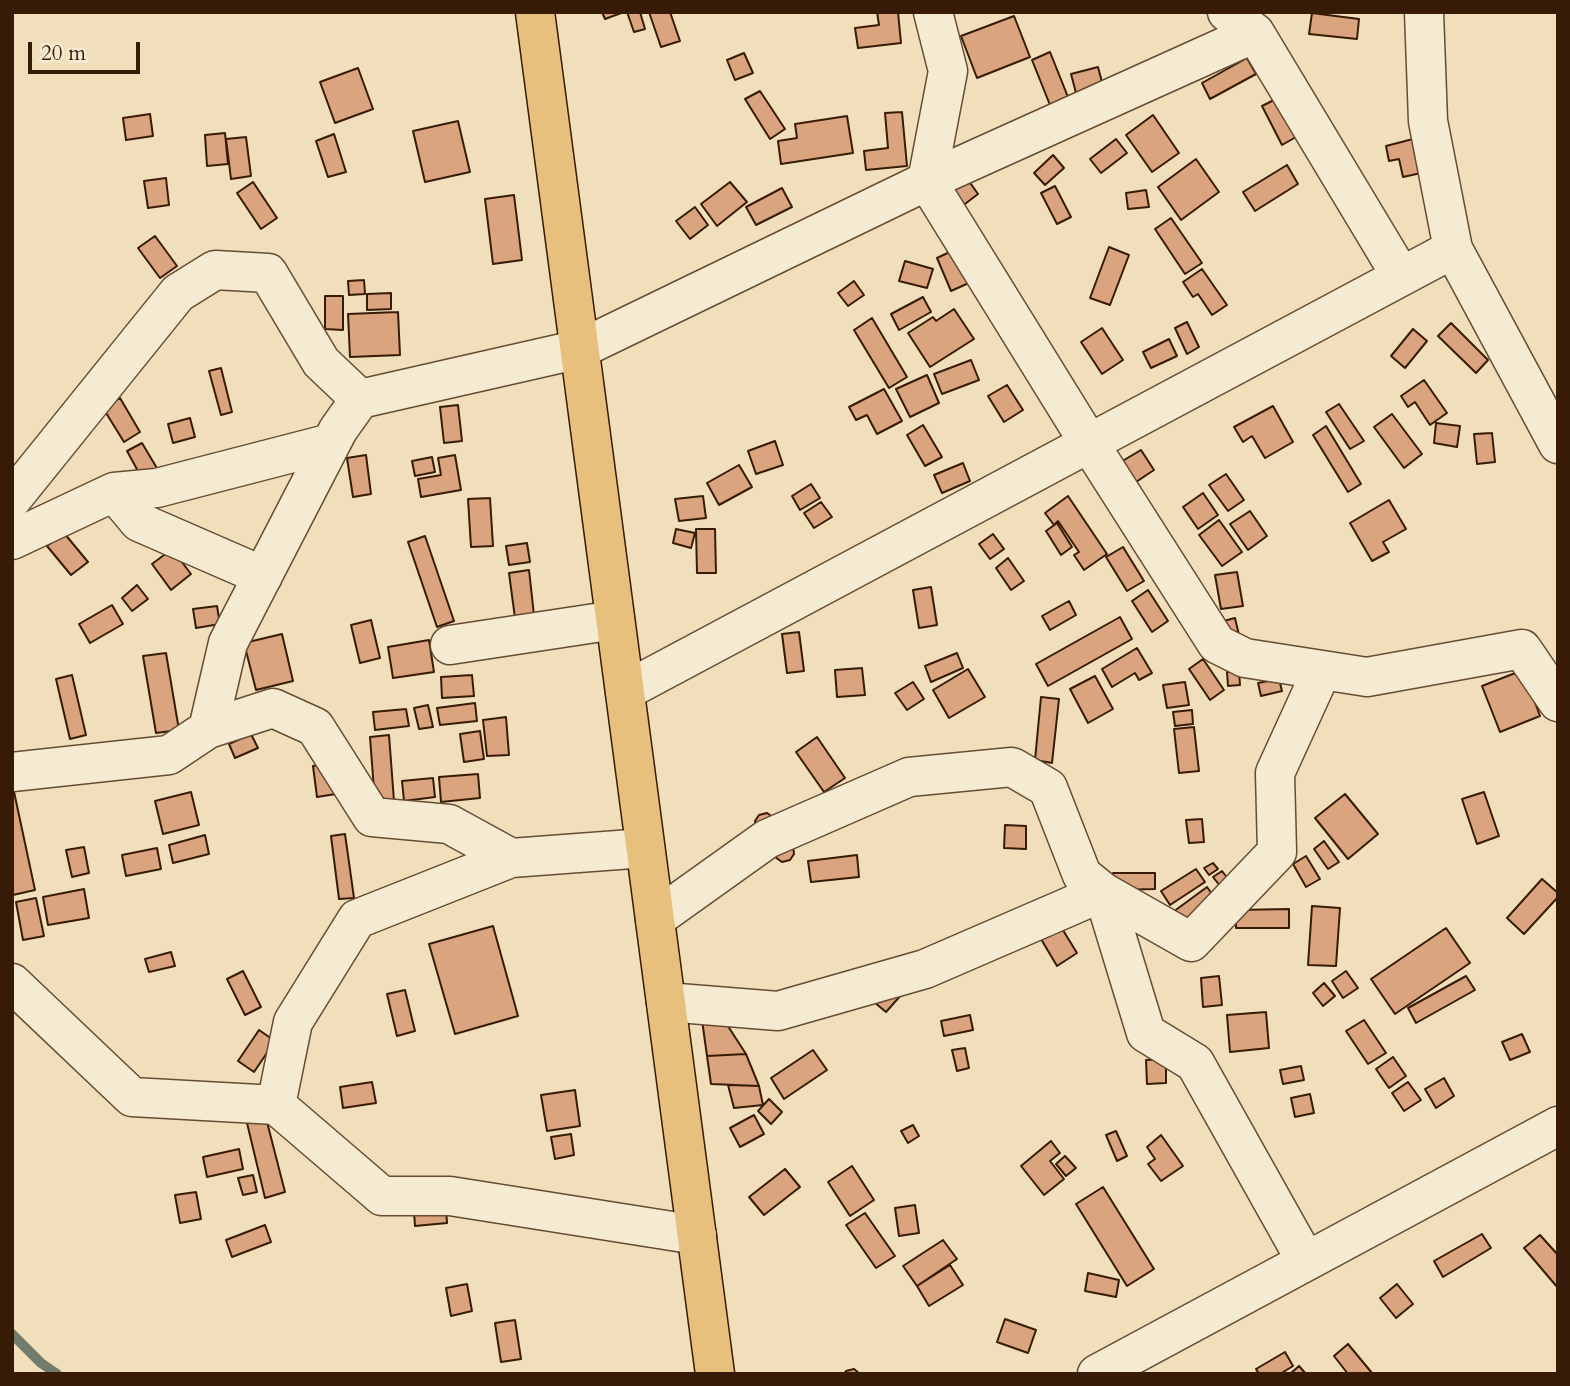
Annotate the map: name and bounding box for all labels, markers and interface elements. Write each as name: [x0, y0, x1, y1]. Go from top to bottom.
scale bar: [32, 28, 144, 72]
text: 20 m: [41, 39, 86, 68]

